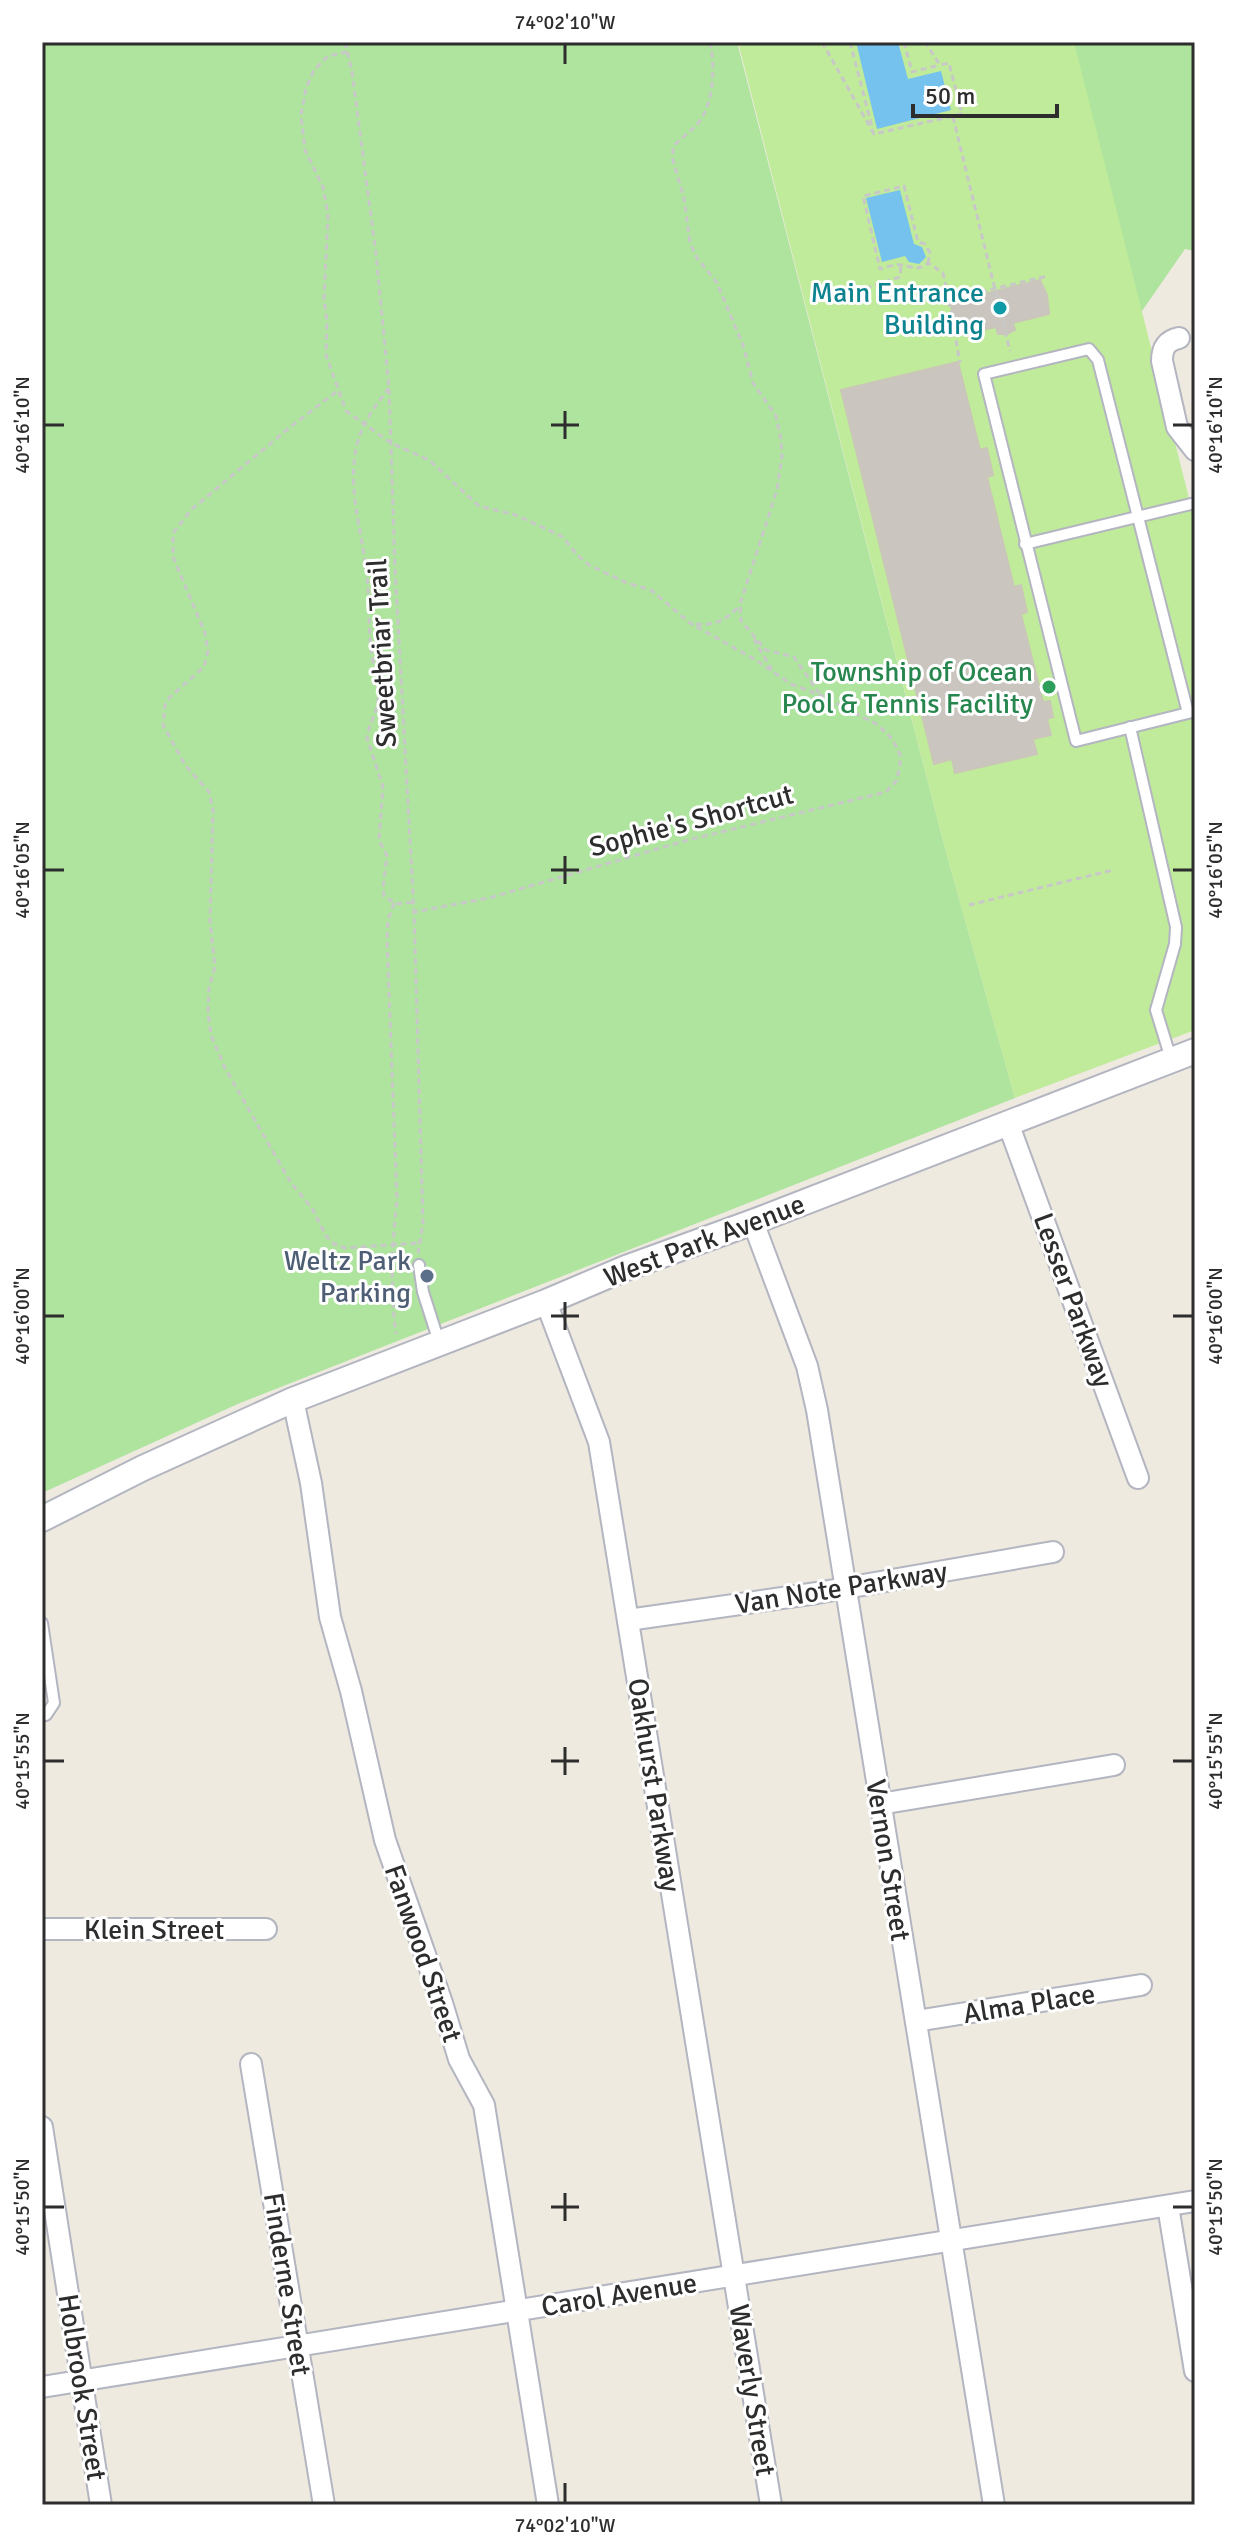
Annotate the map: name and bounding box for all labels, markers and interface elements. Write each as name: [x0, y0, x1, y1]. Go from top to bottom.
text: 74°02'10"W: [514, 10, 616, 35]
scale bar: [913, 68, 1057, 118]
text: 50 m: [925, 81, 975, 111]
place label: Main Entrance Building: [811, 276, 984, 342]
marker: Main Entrance Building: [991, 299, 1009, 317]
text: 40°16'10"N: [10, 376, 35, 474]
text: 40°16'10"N: [1203, 376, 1228, 474]
street label: Sweetbriar Trail: [360, 558, 404, 748]
place label: Township of Ocean Pool & Tennis Facility: [781, 655, 1033, 721]
marker: Township of Ocean Pool & Tennis Facility: [1040, 678, 1058, 696]
street label: Sophie's Shortcut: [585, 777, 797, 865]
text: 40°16'05"N: [10, 821, 35, 919]
text: 40°16'05"N: [1203, 821, 1228, 919]
street label: West Park Avenue: [599, 1187, 810, 1295]
street label: Lesser Parkway: [1026, 1208, 1120, 1392]
place label: Weltz Park Parking: [284, 1244, 411, 1310]
text: 40°16'00"N: [10, 1267, 35, 1365]
marker: Weltz Park Parking: [418, 1267, 436, 1285]
text: 40°16'00"N: [1203, 1267, 1228, 1365]
street label: Van Note Parkway: [733, 1554, 950, 1622]
street label: Oakhurst Parkway: [620, 1676, 688, 1895]
text: 40°15'55"N: [10, 1712, 35, 1810]
text: 40°15'55"N: [1203, 1712, 1228, 1810]
street label: Vernon Street: [858, 1777, 918, 1944]
street label: Fanwood Street: [377, 1860, 469, 2047]
street label: Klein Street: [84, 1913, 225, 1947]
street label: Alma Place: [961, 1977, 1098, 2031]
text: 40°15'50"N: [10, 2158, 35, 2256]
text: 40°15'50"N: [1203, 2158, 1228, 2256]
street label: Finderne Street: [256, 2190, 318, 2378]
street label: Carol Avenue: [539, 2266, 699, 2324]
street label: Holbrook Street: [50, 2291, 114, 2483]
street label: Waverly Street: [722, 2302, 782, 2479]
text: 74°02'10"W: [514, 2513, 616, 2538]

